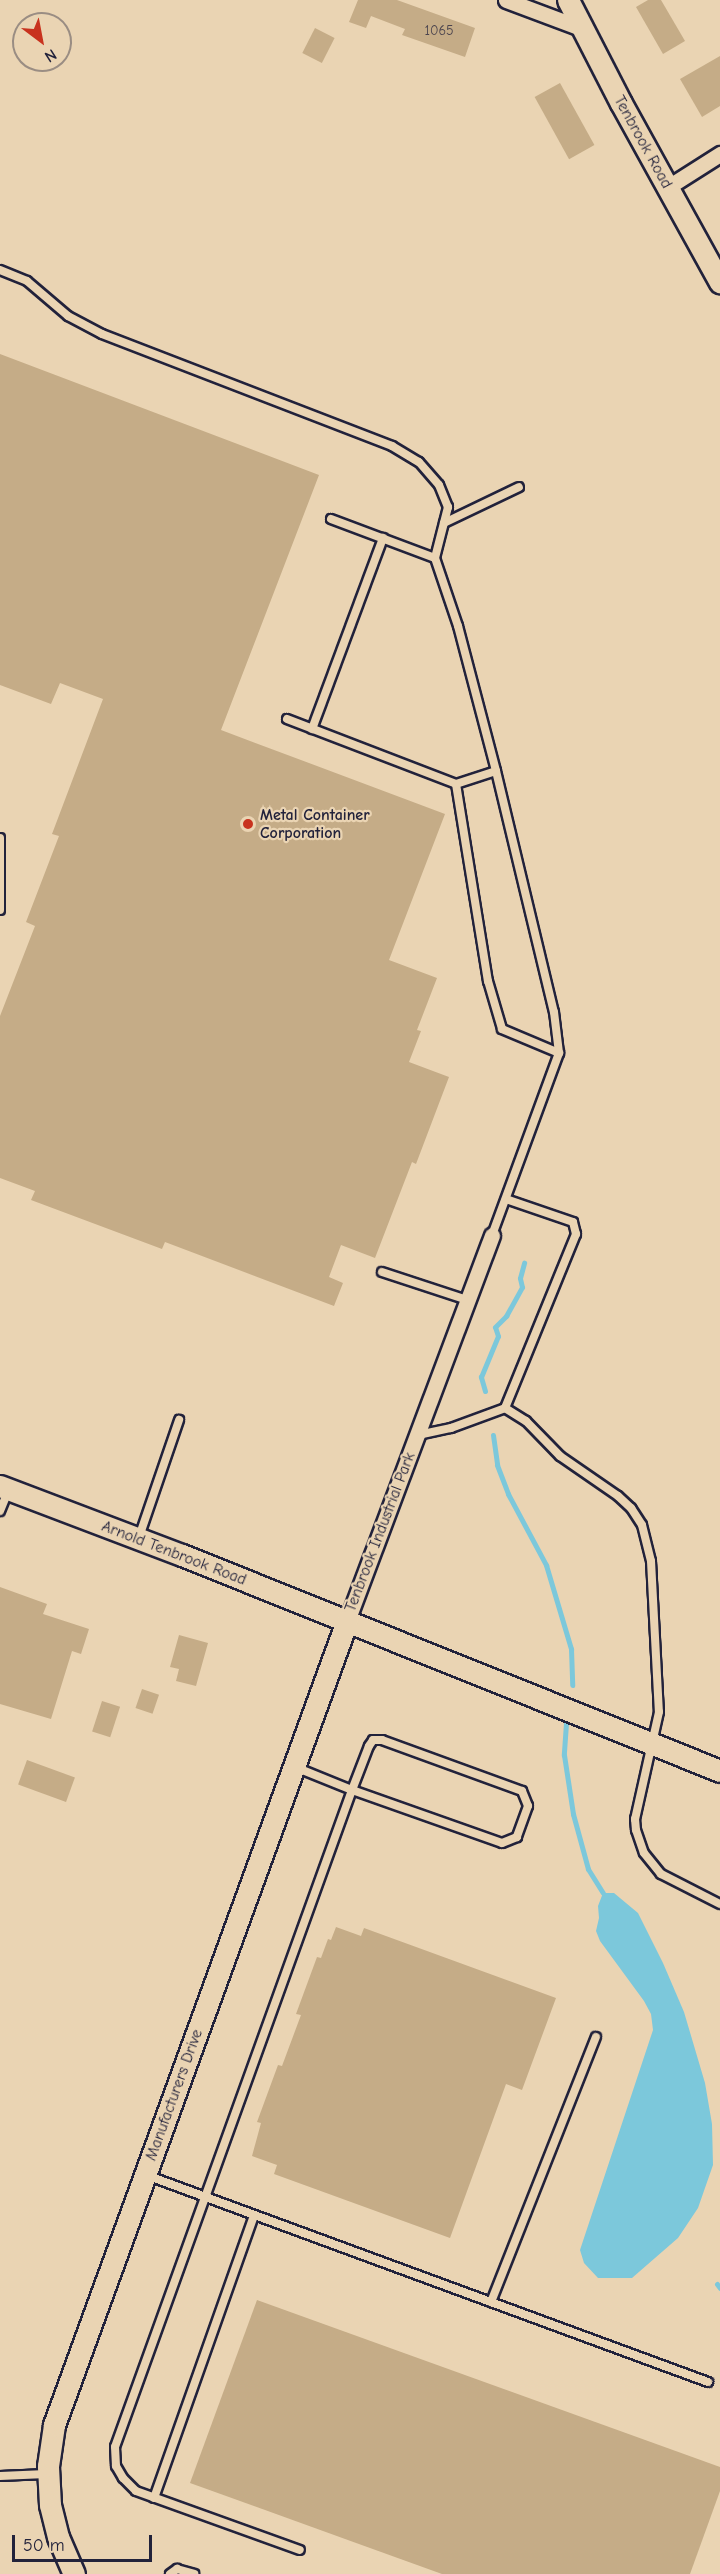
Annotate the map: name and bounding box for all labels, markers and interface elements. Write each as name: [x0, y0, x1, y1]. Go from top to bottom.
north arrow: [12, 12, 72, 72]
house number: 1065: [424, 23, 454, 39]
text: N: [41, 45, 60, 66]
street label: Tenbrook Road: [610, 92, 676, 192]
place label: Metal Container Corporation: [260, 805, 370, 843]
marker: Metal Container Corporation: [241, 817, 255, 831]
street label: Tenbrook Industrial Park: [341, 1450, 419, 1614]
street label: Arnold Tenbrook Road: [99, 1517, 249, 1589]
street label: Manufacturers Drive: [141, 2027, 207, 2163]
scale bar: [15, 2523, 154, 2561]
text: 50 m: [23, 2535, 65, 2556]

